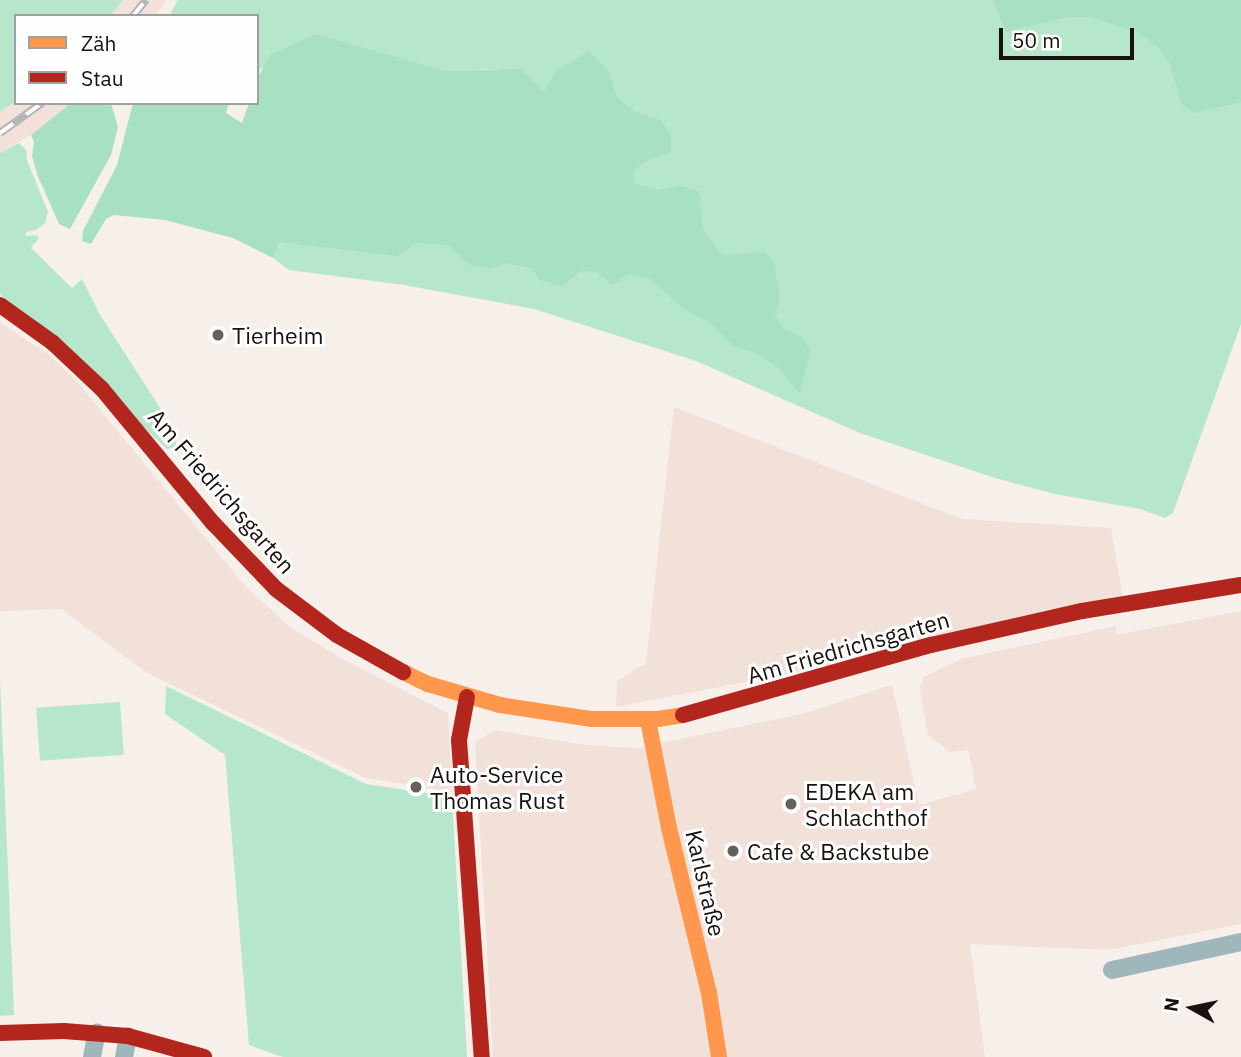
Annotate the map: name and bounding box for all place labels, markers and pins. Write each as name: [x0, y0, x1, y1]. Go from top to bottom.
place label: Tierheim: [232, 321, 323, 349]
marker: Tierheim: [210, 327, 226, 343]
place label: Auto-Service Thomas Rust: [430, 760, 565, 814]
place label: EDEKA am Schlachthof: [805, 777, 927, 831]
marker: Auto-Service Thomas Rust: [408, 779, 424, 795]
marker: EDEKA am Schlachthof: [783, 796, 799, 812]
place label: Cafe & Backstube: [747, 837, 929, 865]
marker: Cafe & Backstube: [725, 843, 741, 859]

